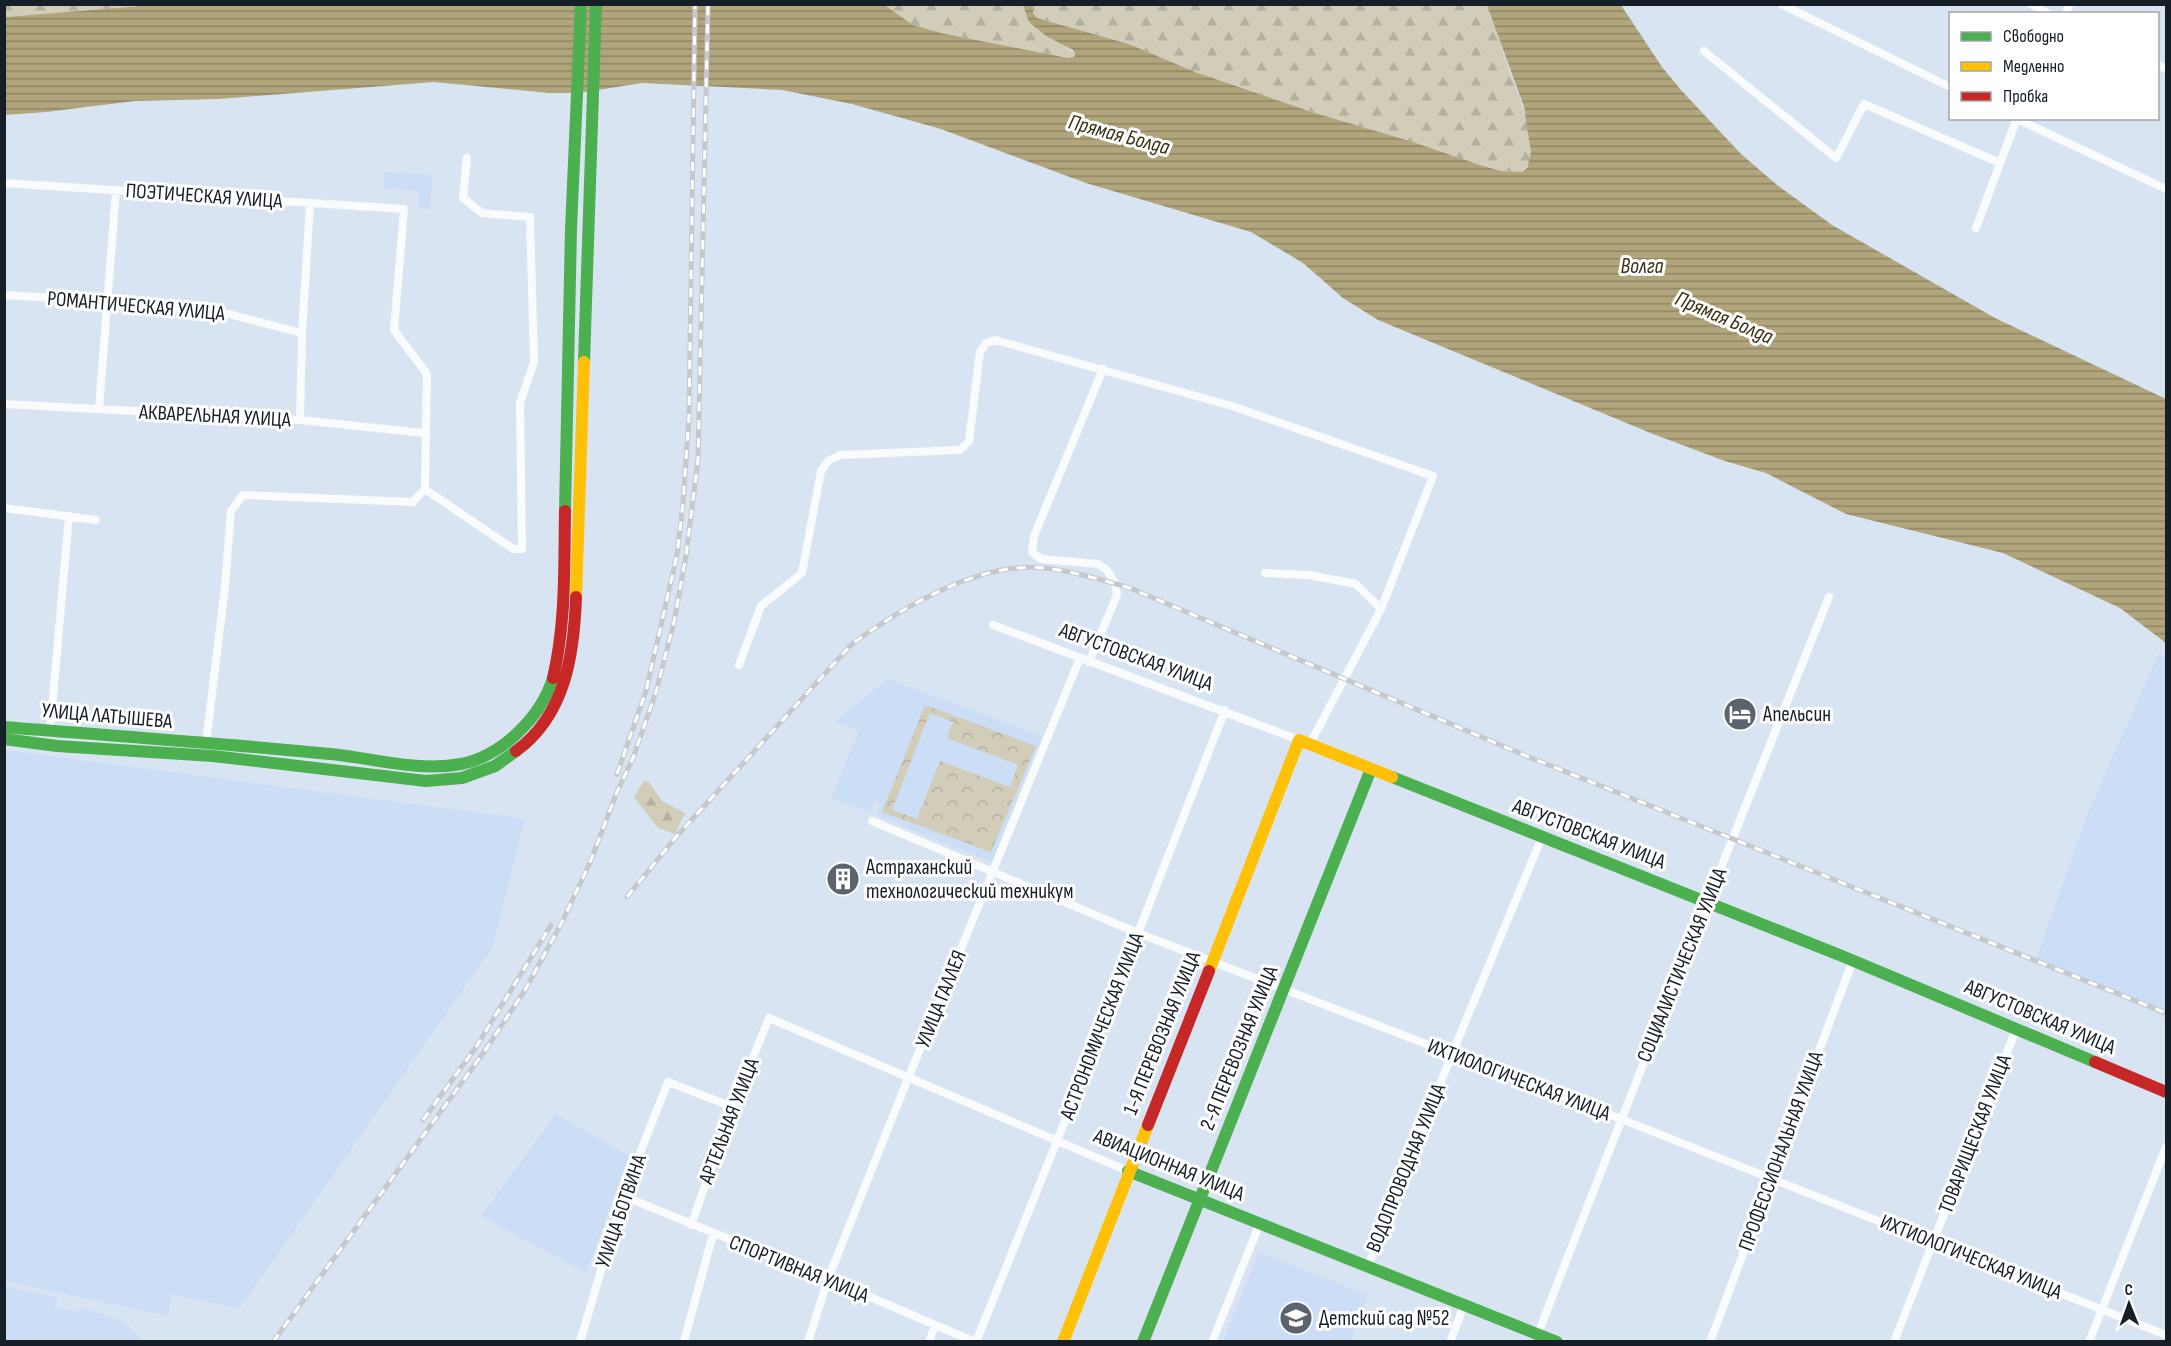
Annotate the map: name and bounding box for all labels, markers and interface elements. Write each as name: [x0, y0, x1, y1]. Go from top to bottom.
legend: [1949, 12, 2159, 120]
text: Свободно: [2003, 26, 2064, 47]
text: Медленно: [2003, 56, 2065, 77]
text: Пробка: [2003, 86, 2048, 107]
water label: Прямая Болда: [1065, 109, 1173, 161]
street label: ПОЭТИЧЕСКАЯ УЛИЦА: [125, 178, 284, 214]
water label: Волга: [1621, 253, 1664, 280]
water label: Прямая Болда: [1671, 285, 1777, 351]
street label: РОМАНТИЧЕСКАЯ УЛИЦА: [46, 286, 227, 326]
street label: АКВАРЕЛЬНАЯ УЛИЦА: [138, 399, 292, 433]
street label: АВГУСТОВСКАЯ УЛИЦА: [1055, 617, 1217, 697]
hotel icon: Апельсин: [1722, 696, 1758, 732]
street label: УЛИЦА ЛАТЫШЕВА: [41, 698, 174, 734]
place label: Апельсин: [1762, 702, 1831, 727]
street label: АВГУСТОВСКАЯ УЛИЦА: [1508, 793, 1670, 875]
place label: Астраханский технологический техникум: [865, 855, 1073, 904]
building icon: Астраханский технологический техникум: [825, 861, 861, 897]
street label: СОЦИАЛИСТИЧЕСКАЯ УЛИЦА: [1632, 863, 1733, 1066]
street label: АСТРОНОМИЧЕСКАЯ УЛИЦА: [1054, 928, 1150, 1124]
street label: УЛИЦА ГАЛЛЕЯ: [910, 947, 972, 1051]
street label: 1-Я ПЕРЕВОЗНАЯ УЛИЦА: [1118, 947, 1206, 1118]
street label: 2-Я ПЕРЕВОЗНАЯ УЛИЦА: [1195, 961, 1284, 1134]
street label: АВГУСТОВСКАЯ УЛИЦА: [1960, 974, 2120, 1060]
street label: ИХТИОЛОГИЧЕСКАЯ УЛИЦА: [1424, 1034, 1615, 1127]
street label: ПРОФЕССИОНАЛЬНАЯ УЛИЦА: [1733, 1047, 1829, 1254]
street label: ТОВАРИЩЕСКАЯ УЛИЦА: [1933, 1050, 2017, 1217]
street label: АРТЕЛЬНАЯ УЛИЦА: [693, 1054, 765, 1188]
street label: ВОДОПРОВОДНАЯ УЛИЦА: [1361, 1079, 1452, 1256]
street label: АВИАЦИОННАЯ УЛИЦА: [1089, 1123, 1249, 1207]
street label: УЛИЦА БОТВИНА: [590, 1150, 652, 1271]
street label: ИХТИОЛОГИЧЕСКАЯ УЛИЦА: [1876, 1209, 2066, 1305]
street label: СПОРТИВНАЯ УЛИЦА: [726, 1230, 873, 1309]
north arrow: [2099, 1274, 2159, 1334]
text: С: [2124, 1281, 2133, 1300]
school or university icon: Детский сад №52: [1278, 1300, 1314, 1336]
place label: Детский сад №52: [1319, 1306, 1449, 1331]

